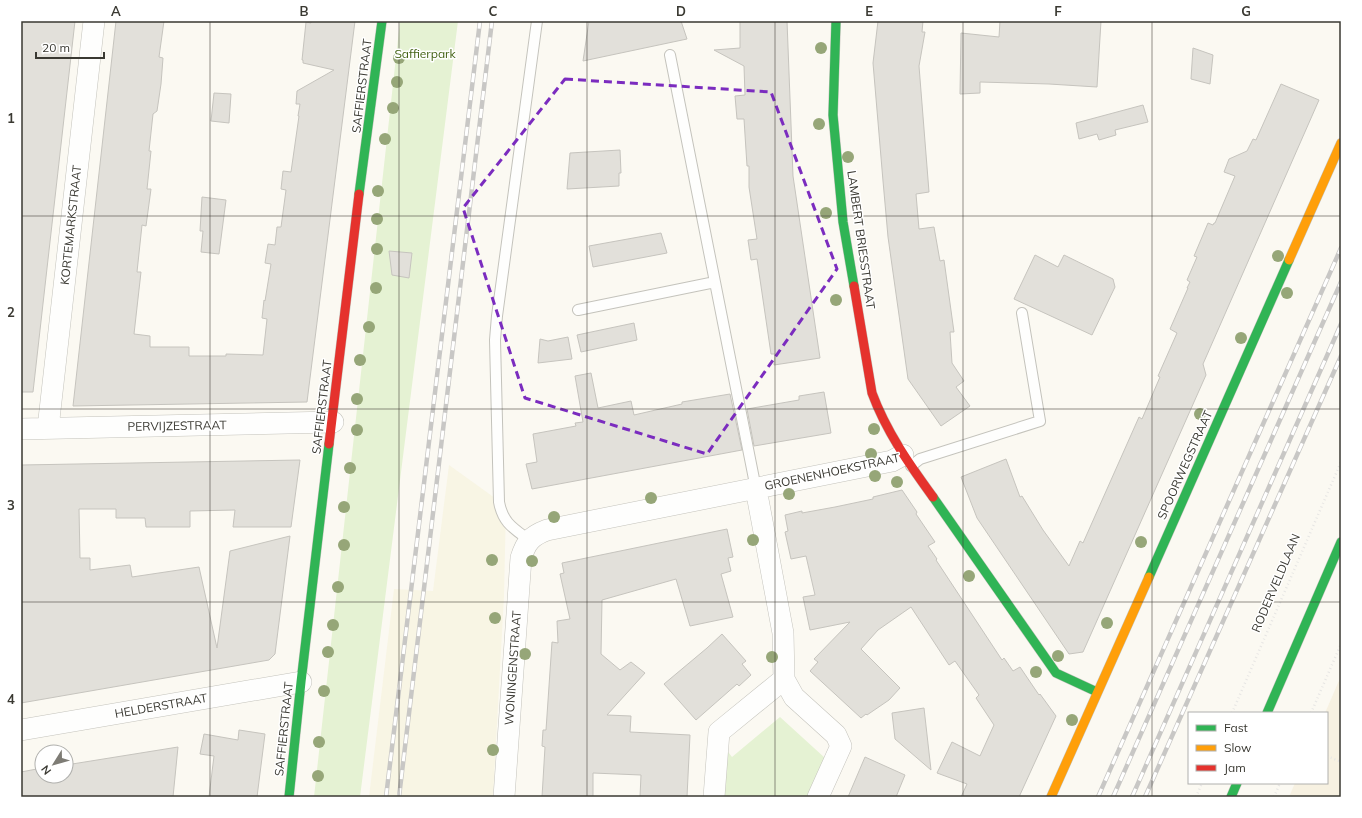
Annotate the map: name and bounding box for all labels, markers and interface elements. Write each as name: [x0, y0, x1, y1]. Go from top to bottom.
text: A: [111, 3, 121, 19]
text: B: [300, 3, 309, 19]
text: C: [489, 3, 498, 19]
text: D: [676, 3, 686, 19]
text: E: [865, 3, 873, 19]
text: F: [1054, 3, 1062, 19]
text: G: [1241, 3, 1251, 19]
scale bar: [36, 34, 104, 60]
street label: SAFFIERSTRAAT: [348, 37, 375, 134]
text: 20 m: [42, 40, 70, 55]
park label: Saffierpark: [394, 46, 456, 61]
text: 1: [7, 110, 15, 126]
street label: KORTEMARKSTRAAT: [57, 164, 84, 286]
street label: LAMBERT BRIESSTRAAT: [844, 170, 879, 311]
text: 2: [7, 304, 15, 320]
street label: SAFFIERSTRAAT: [308, 358, 335, 455]
street label: SPOORWEGSTRAAT: [1154, 407, 1216, 522]
street label: PERVIJZESTRAAT: [127, 417, 227, 434]
street label: GROENENHOEKSTRAAT: [763, 450, 902, 493]
text: 3: [7, 497, 15, 513]
street label: RODERVELDLAAN: [1248, 531, 1303, 634]
street label: WONINGENSTRAAT: [501, 609, 524, 726]
street label: SAFFIERSTRAAT: [271, 680, 296, 777]
street label: HELDERSTRAAT: [113, 690, 209, 721]
text: 4: [7, 691, 15, 707]
legend: [1188, 712, 1328, 784]
text: Fast: [1224, 720, 1248, 735]
text: Slow: [1224, 740, 1252, 755]
north arrow: [34, 744, 74, 784]
text: Jam: [1224, 760, 1246, 775]
text: N: [38, 762, 54, 778]

